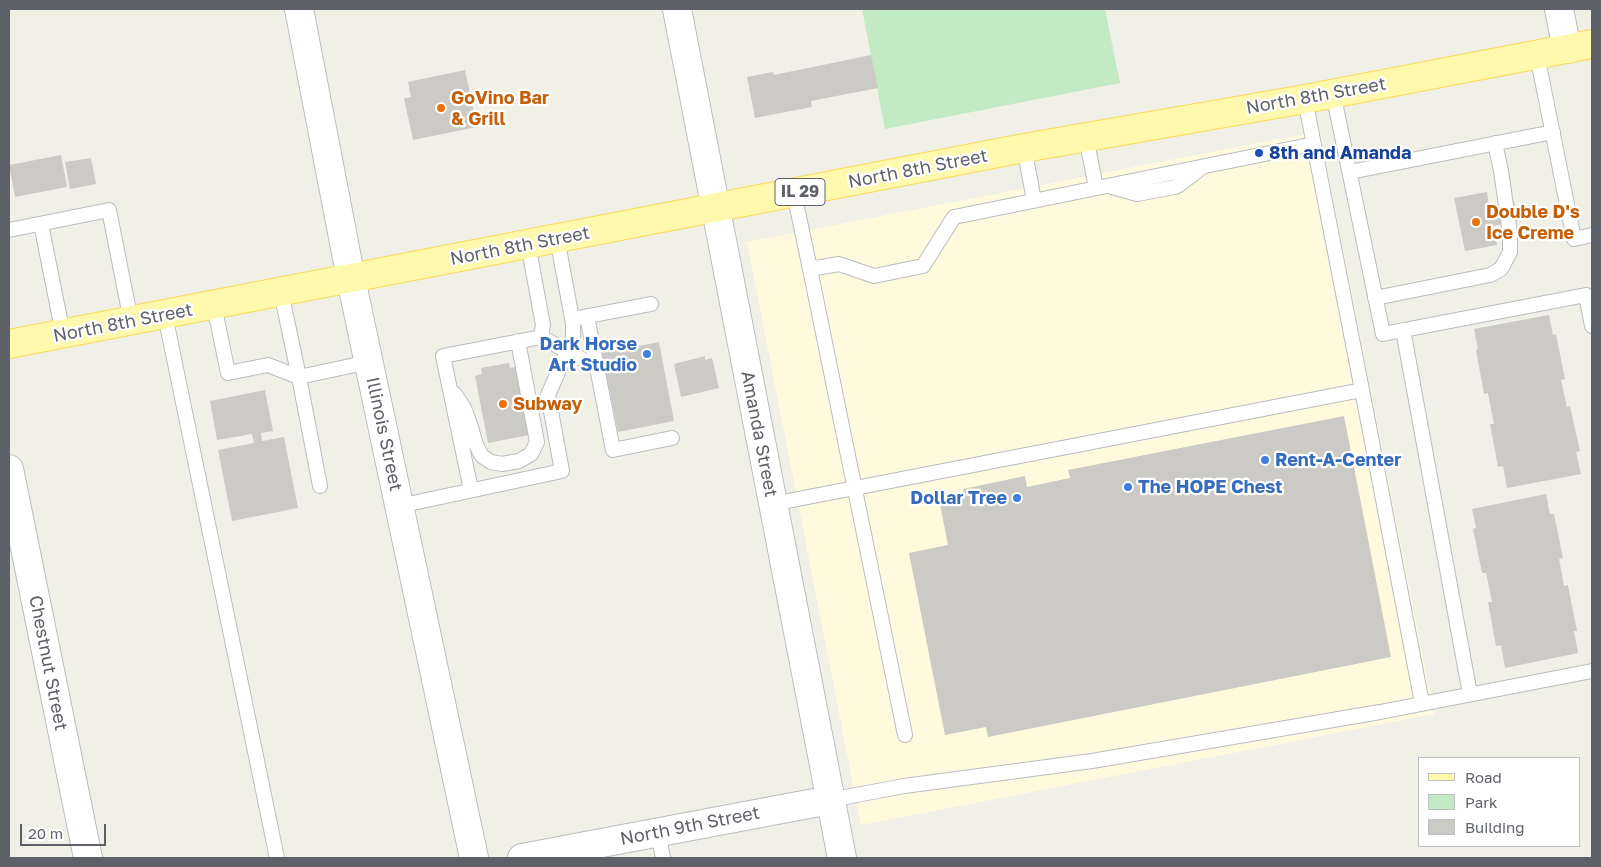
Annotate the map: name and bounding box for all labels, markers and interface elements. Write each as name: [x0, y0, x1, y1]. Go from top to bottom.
street label: North 8th Street: [1244, 73, 1388, 119]
place label: GoVino Bar & Grill: [451, 87, 549, 130]
marker: GoVino Bar & Grill: [435, 102, 447, 114]
place label: 8th and Amanda: [1269, 142, 1411, 164]
street label: North 8th Street: [846, 145, 990, 193]
marker: 8th and Amanda: [1253, 147, 1265, 159]
road number: IL 29: [775, 178, 825, 206]
place label: Double D's Ice Creme: [1486, 201, 1580, 243]
marker: Double D's Ice Creme: [1470, 216, 1482, 228]
street label: North 8th Street: [448, 222, 592, 270]
street label: North 8th Street: [51, 299, 195, 347]
place label: Dark Horse Art Studio: [540, 333, 637, 376]
marker: Dark Horse Art Studio: [641, 348, 653, 360]
street label: Amanda Street: [736, 369, 782, 499]
street label: Illinois Street: [361, 375, 407, 493]
place label: Subway: [513, 393, 582, 415]
marker: Subway: [497, 398, 509, 410]
place label: Rent-A-Center: [1275, 449, 1401, 471]
marker: Rent-A-Center: [1259, 454, 1271, 466]
place label: The HOPE Chest: [1138, 476, 1283, 498]
marker: The HOPE Chest: [1122, 481, 1134, 493]
place label: Dollar Tree: [910, 487, 1007, 509]
marker: Dollar Tree: [1011, 492, 1023, 504]
street label: Chestnut Street: [24, 593, 72, 733]
legend: [1418, 757, 1581, 847]
text: Road: [1465, 768, 1502, 786]
text: Park: [1465, 793, 1497, 811]
street label: North 9th Street: [618, 802, 762, 850]
scale bar: [22, 814, 109, 846]
text: Building: [1465, 818, 1525, 836]
text: 20 m: [28, 824, 63, 842]

